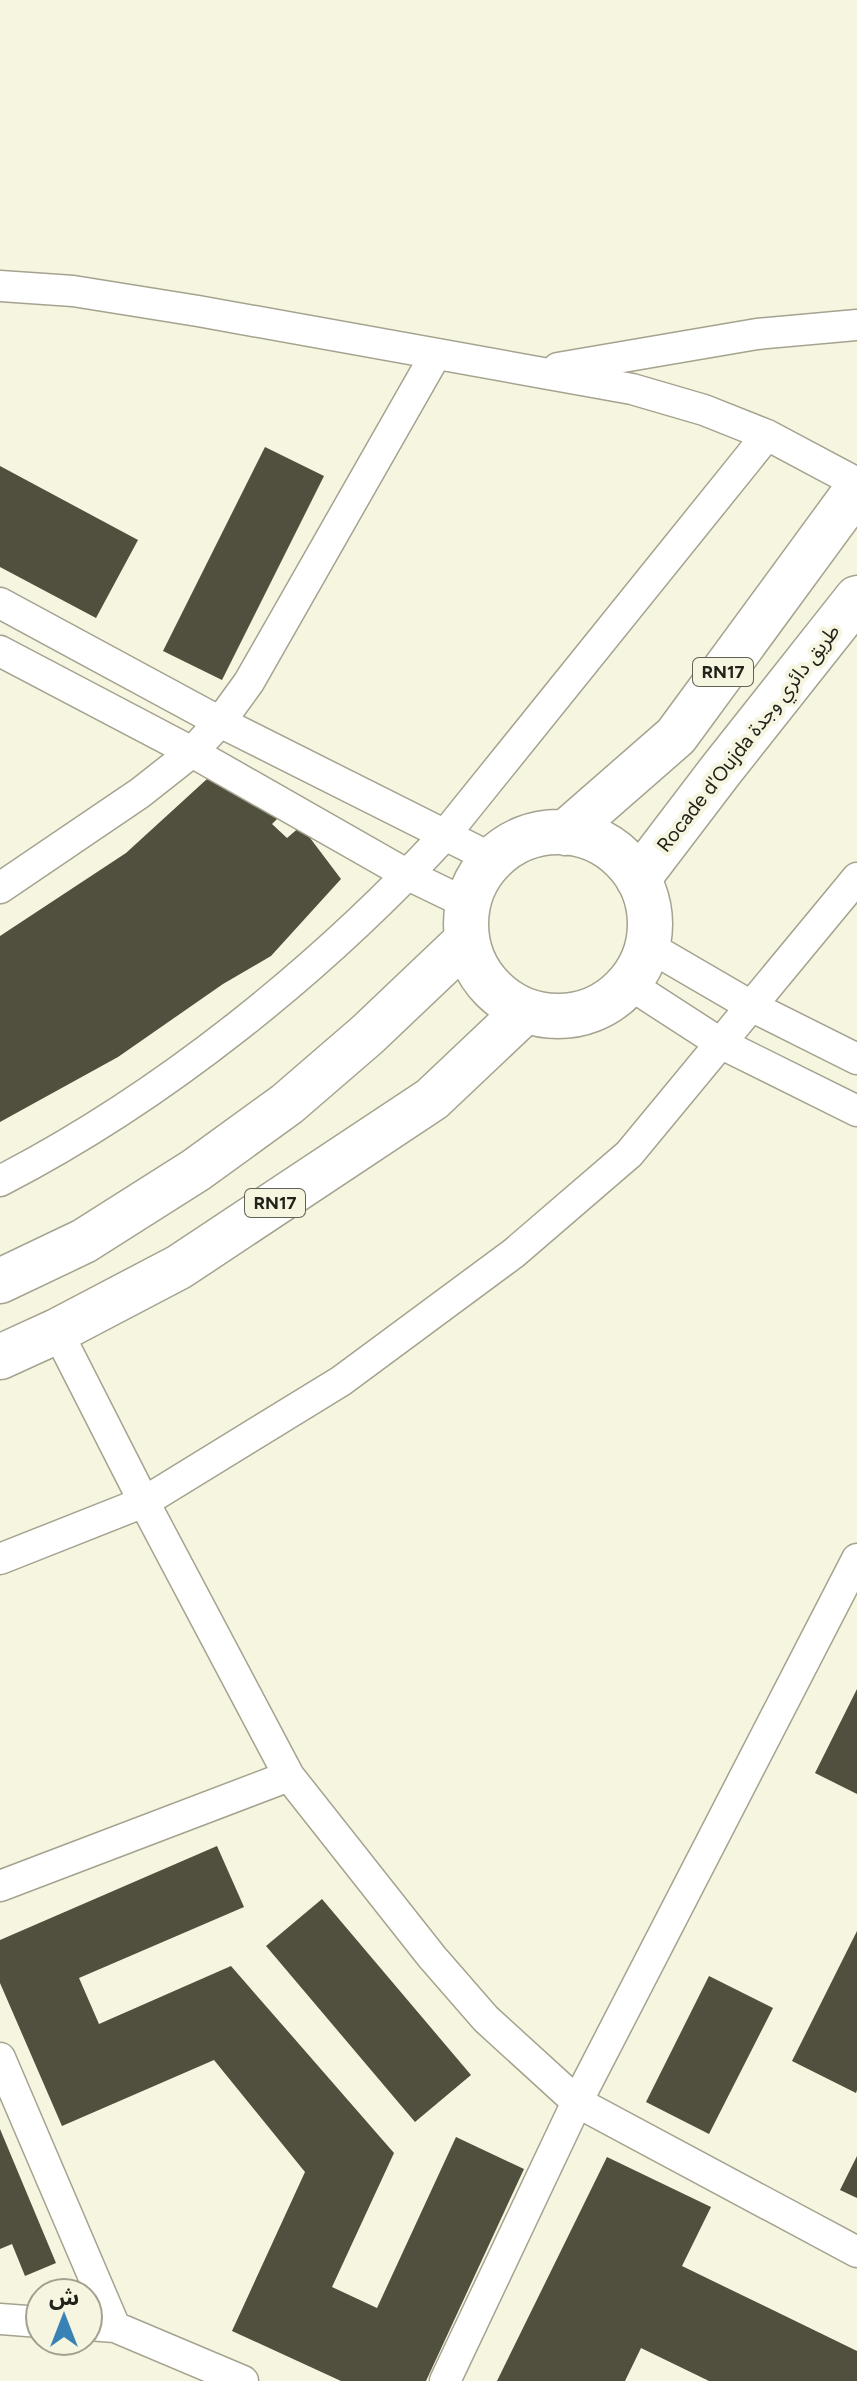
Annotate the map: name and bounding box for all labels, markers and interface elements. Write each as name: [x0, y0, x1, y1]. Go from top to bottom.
street label: Rocade d'Oujda طريق دائري وجدة: [652, 619, 847, 859]
road number: RN17: [693, 658, 753, 686]
road number: RN17: [245, 1189, 305, 1217]
north arrow: [24, 2277, 104, 2357]
text: ش: [49, 2284, 79, 2311]

